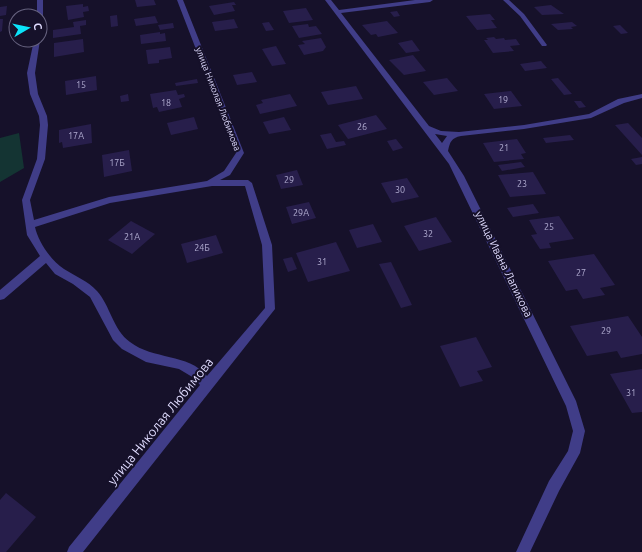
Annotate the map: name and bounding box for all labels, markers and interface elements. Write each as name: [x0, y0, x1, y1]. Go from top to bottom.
north arrow: [8, 8, 48, 48]
text: С: [31, 22, 44, 31]
street label: улица Николая Любимова: [194, 46, 242, 152]
house number: 15: [76, 80, 86, 90]
house number: 19: [498, 95, 508, 105]
house number: 18: [161, 98, 171, 108]
house number: 26: [357, 122, 367, 132]
house number: 17А: [68, 131, 84, 141]
house number: 21: [499, 143, 509, 153]
house number: 17Б: [109, 158, 125, 168]
house number: 29: [284, 175, 294, 185]
house number: 23: [517, 179, 527, 189]
house number: 30: [395, 185, 405, 195]
house number: 29А: [293, 208, 309, 218]
street label: улица Ивана Лапикова: [473, 209, 535, 319]
house number: 25: [544, 222, 554, 232]
house number: 32: [423, 229, 433, 239]
house number: 21А: [124, 232, 140, 242]
house number: 24Б: [194, 243, 210, 253]
house number: 31: [317, 257, 327, 267]
house number: 27: [576, 268, 586, 278]
house number: 29: [601, 326, 611, 336]
street label: улица Николая Любимова: [104, 355, 216, 487]
house number: 31: [626, 388, 636, 398]

